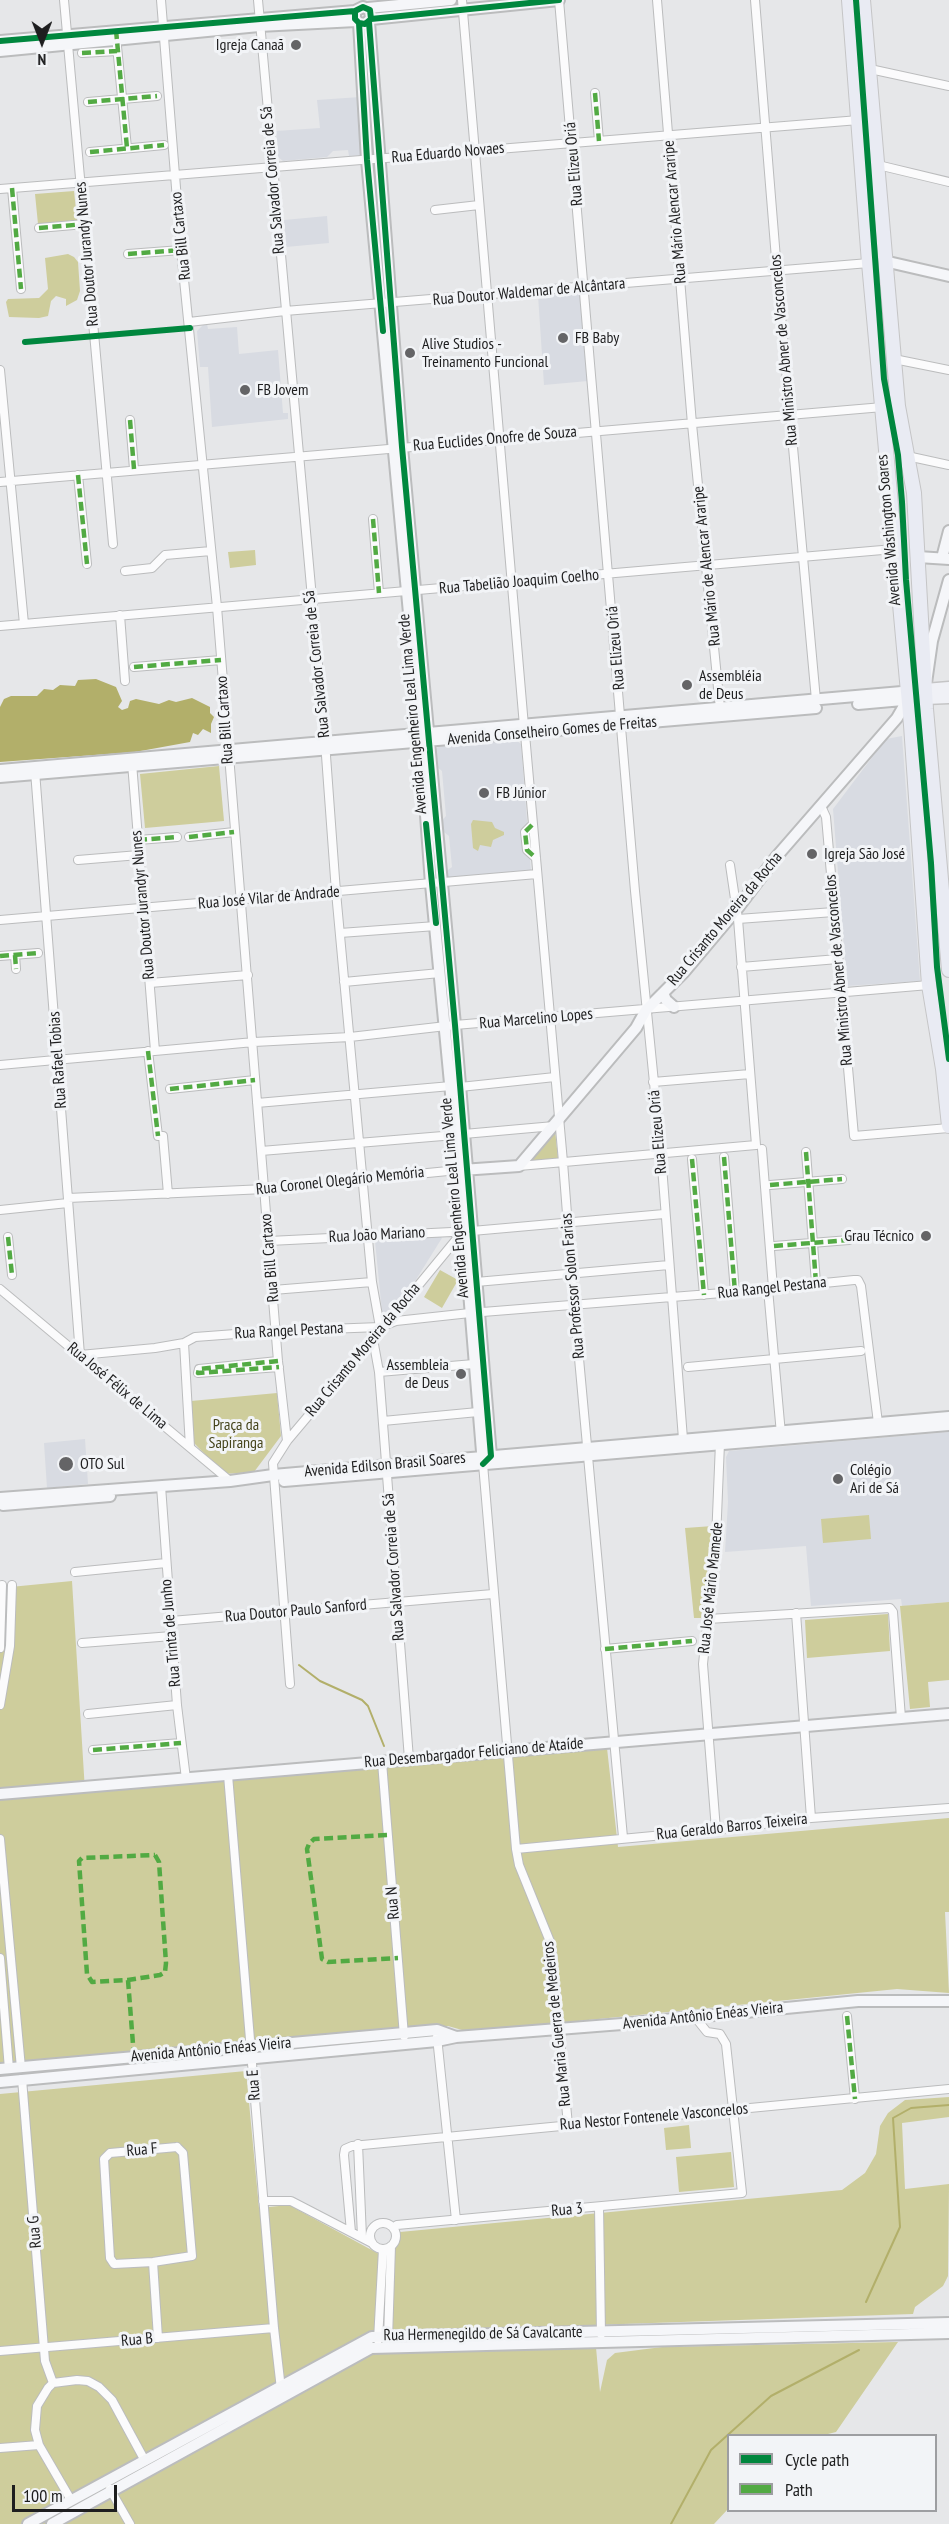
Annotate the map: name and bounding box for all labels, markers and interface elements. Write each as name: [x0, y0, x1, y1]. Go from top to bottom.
north arrow: [12, 12, 72, 72]
place label: Igreja Canaã: [216, 35, 284, 55]
marker: Igreja Canaã: [289, 38, 303, 52]
text: N: [38, 50, 46, 70]
street label: Rua Salvador Correia de Sá: [257, 105, 289, 255]
street label: Rua Elizeu Oriá: [561, 121, 587, 207]
street label: Rua Eduardo Novaes: [391, 139, 505, 167]
street label: Rua Mário Alencar Araripe: [659, 140, 691, 284]
street label: Rua Doutor Jurandy Nunes: [71, 181, 103, 327]
street label: Rua Bill Cartaxo: [167, 191, 195, 281]
street label: Rua Ministro Abner de Vasconcelos: [766, 254, 802, 446]
street label: Rua Doutor Waldemar de Alcântara: [432, 274, 626, 310]
place label: FB Baby: [575, 328, 619, 348]
marker: FB Baby: [556, 331, 570, 345]
place label: Alive Studios - Treinamento Funcional: [422, 334, 548, 372]
marker: Alive Studios - Treinamento Funcional: [403, 346, 417, 360]
place label: FB Jovem: [257, 380, 308, 400]
marker: FB Jovem: [238, 383, 252, 397]
street label: Rua Euclides Onofre de Souza: [412, 422, 578, 456]
street label: Avenida Washington Soares: [873, 454, 905, 606]
street label: Rua Mário de Alencar Araripe: [689, 485, 725, 647]
street label: Rua Tabelião Joaquim Coelho: [438, 565, 600, 599]
street label: Rua Salvador Correia de Sá: [300, 589, 334, 739]
street label: Rua Elizeu Oriá: [603, 605, 629, 691]
street label: Avenida Engenheiro Leal Lima Verde: [395, 613, 431, 815]
place label: Assembléia de Deus: [699, 666, 762, 704]
street label: Rua Bill Cartaxo: [212, 675, 238, 765]
marker: Assembléia de Deus: [680, 678, 694, 692]
street label: Avenida Conselheiro Gomes de Freitas: [446, 712, 658, 750]
place label: FB Júnior: [496, 783, 546, 803]
marker: FB Júnior: [477, 786, 491, 800]
street label: Rua Doutor Jurandyr Nunes: [127, 830, 159, 980]
place label: Igreja São José: [824, 844, 905, 864]
marker: Igreja São José: [805, 847, 819, 861]
street label: Rua Crisanto Moreira da Rocha: [664, 848, 786, 990]
street label: Rua Ministro Abner de Vasconcelos: [821, 874, 857, 1066]
street label: Rua José Vilar de Andrade: [197, 882, 341, 914]
street label: Rua Marcelino Lopes: [478, 1004, 594, 1034]
street label: Rua Rafael Tobias: [45, 1011, 71, 1109]
street label: Rua Elizeu Oriá: [645, 1089, 671, 1175]
street label: Avenida Engenheiro Leal Lima Verde: [437, 1097, 473, 1299]
street label: Rua Coronel Olegário Memória: [255, 1163, 425, 1199]
street label: Rua Professor Solon Farias: [557, 1212, 589, 1360]
street label: Rua Bill Cartaxo: [257, 1213, 283, 1303]
street label: Rua João Mariano: [328, 1223, 426, 1247]
place label: Grau Técnico: [844, 1226, 914, 1246]
marker: Grau Técnico: [919, 1229, 933, 1243]
street label: Rua Rangel Pestana: [717, 1273, 827, 1303]
street label: Rua Crisanto Moreira da Rocha: [302, 1279, 424, 1421]
street label: Rua Rangel Pestana: [234, 1319, 344, 1343]
street label: Rua José Félix de Lima: [63, 1339, 171, 1433]
place label: Assembleia de Deus: [386, 1355, 449, 1393]
marker: Assembleia de Deus: [454, 1367, 468, 1381]
park label: Praça da Sapiranga: [209, 1415, 263, 1453]
street label: Avenida Edilson Brasil Soares: [304, 1448, 466, 1482]
place label: OTO Sul: [80, 1454, 124, 1474]
marker: OTO Sul: [57, 1455, 75, 1473]
place label: Colégio Ari de Sá: [850, 1460, 899, 1498]
marker: Colégio Ari de Sá: [831, 1472, 845, 1486]
street label: Rua Salvador Correia de Sá: [379, 1492, 409, 1642]
street label: Rua José Mário Mamede: [695, 1521, 727, 1655]
street label: Rua Trinta de Junho: [157, 1578, 185, 1688]
street label: Rua Doutor Paulo Sanford: [224, 1595, 368, 1627]
street label: Rua Desembargador Feliciano de Ataíde: [364, 1734, 584, 1772]
street label: Rua Geraldo Barros Teixeira: [656, 1810, 808, 1844]
street label: Rua N: [382, 1886, 404, 1920]
street label: Rua Maria Guerra de Medeiros: [539, 1940, 575, 2108]
street label: Avenida Antônio Enéas Vieira: [622, 1998, 784, 2034]
street label: Avenida Antônio Enéas Vieira: [130, 2033, 292, 2067]
street label: Rua E: [243, 2069, 265, 2101]
street label: Rua Nestor Fontenele Vasconcelos: [559, 2099, 749, 2135]
street label: Rua F: [126, 2139, 158, 2161]
street label: Rua 3: [550, 2199, 584, 2221]
street label: Rua G: [24, 2215, 46, 2249]
street label: Rua Hermenegildo de Sá Cavalcante: [383, 2323, 583, 2345]
street label: Rua B: [120, 2329, 154, 2351]
legend: [727, 2434, 937, 2512]
text: Cycle path: [785, 2448, 849, 2471]
scale bar: [15, 2473, 120, 2511]
text: Path: [785, 2478, 813, 2501]
text: 100 m: [23, 2484, 63, 2507]

